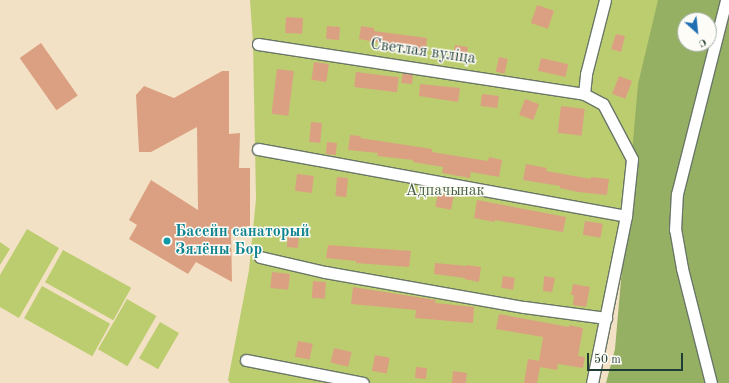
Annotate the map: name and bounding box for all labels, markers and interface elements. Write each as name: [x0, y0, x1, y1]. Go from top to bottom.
north arrow: [677, 12, 717, 52]
street label: Светлая вуліца: [369, 35, 477, 69]
text: С: [696, 36, 708, 49]
park label: Адпачынак: [405, 181, 485, 201]
place label: Басейн санаторый Зялёны Бор: [175, 222, 310, 260]
marker: Басейн санаторый Зялёны Бор: [162, 236, 172, 246]
scale bar: [589, 345, 685, 371]
text: 50 m: [594, 354, 621, 366]

